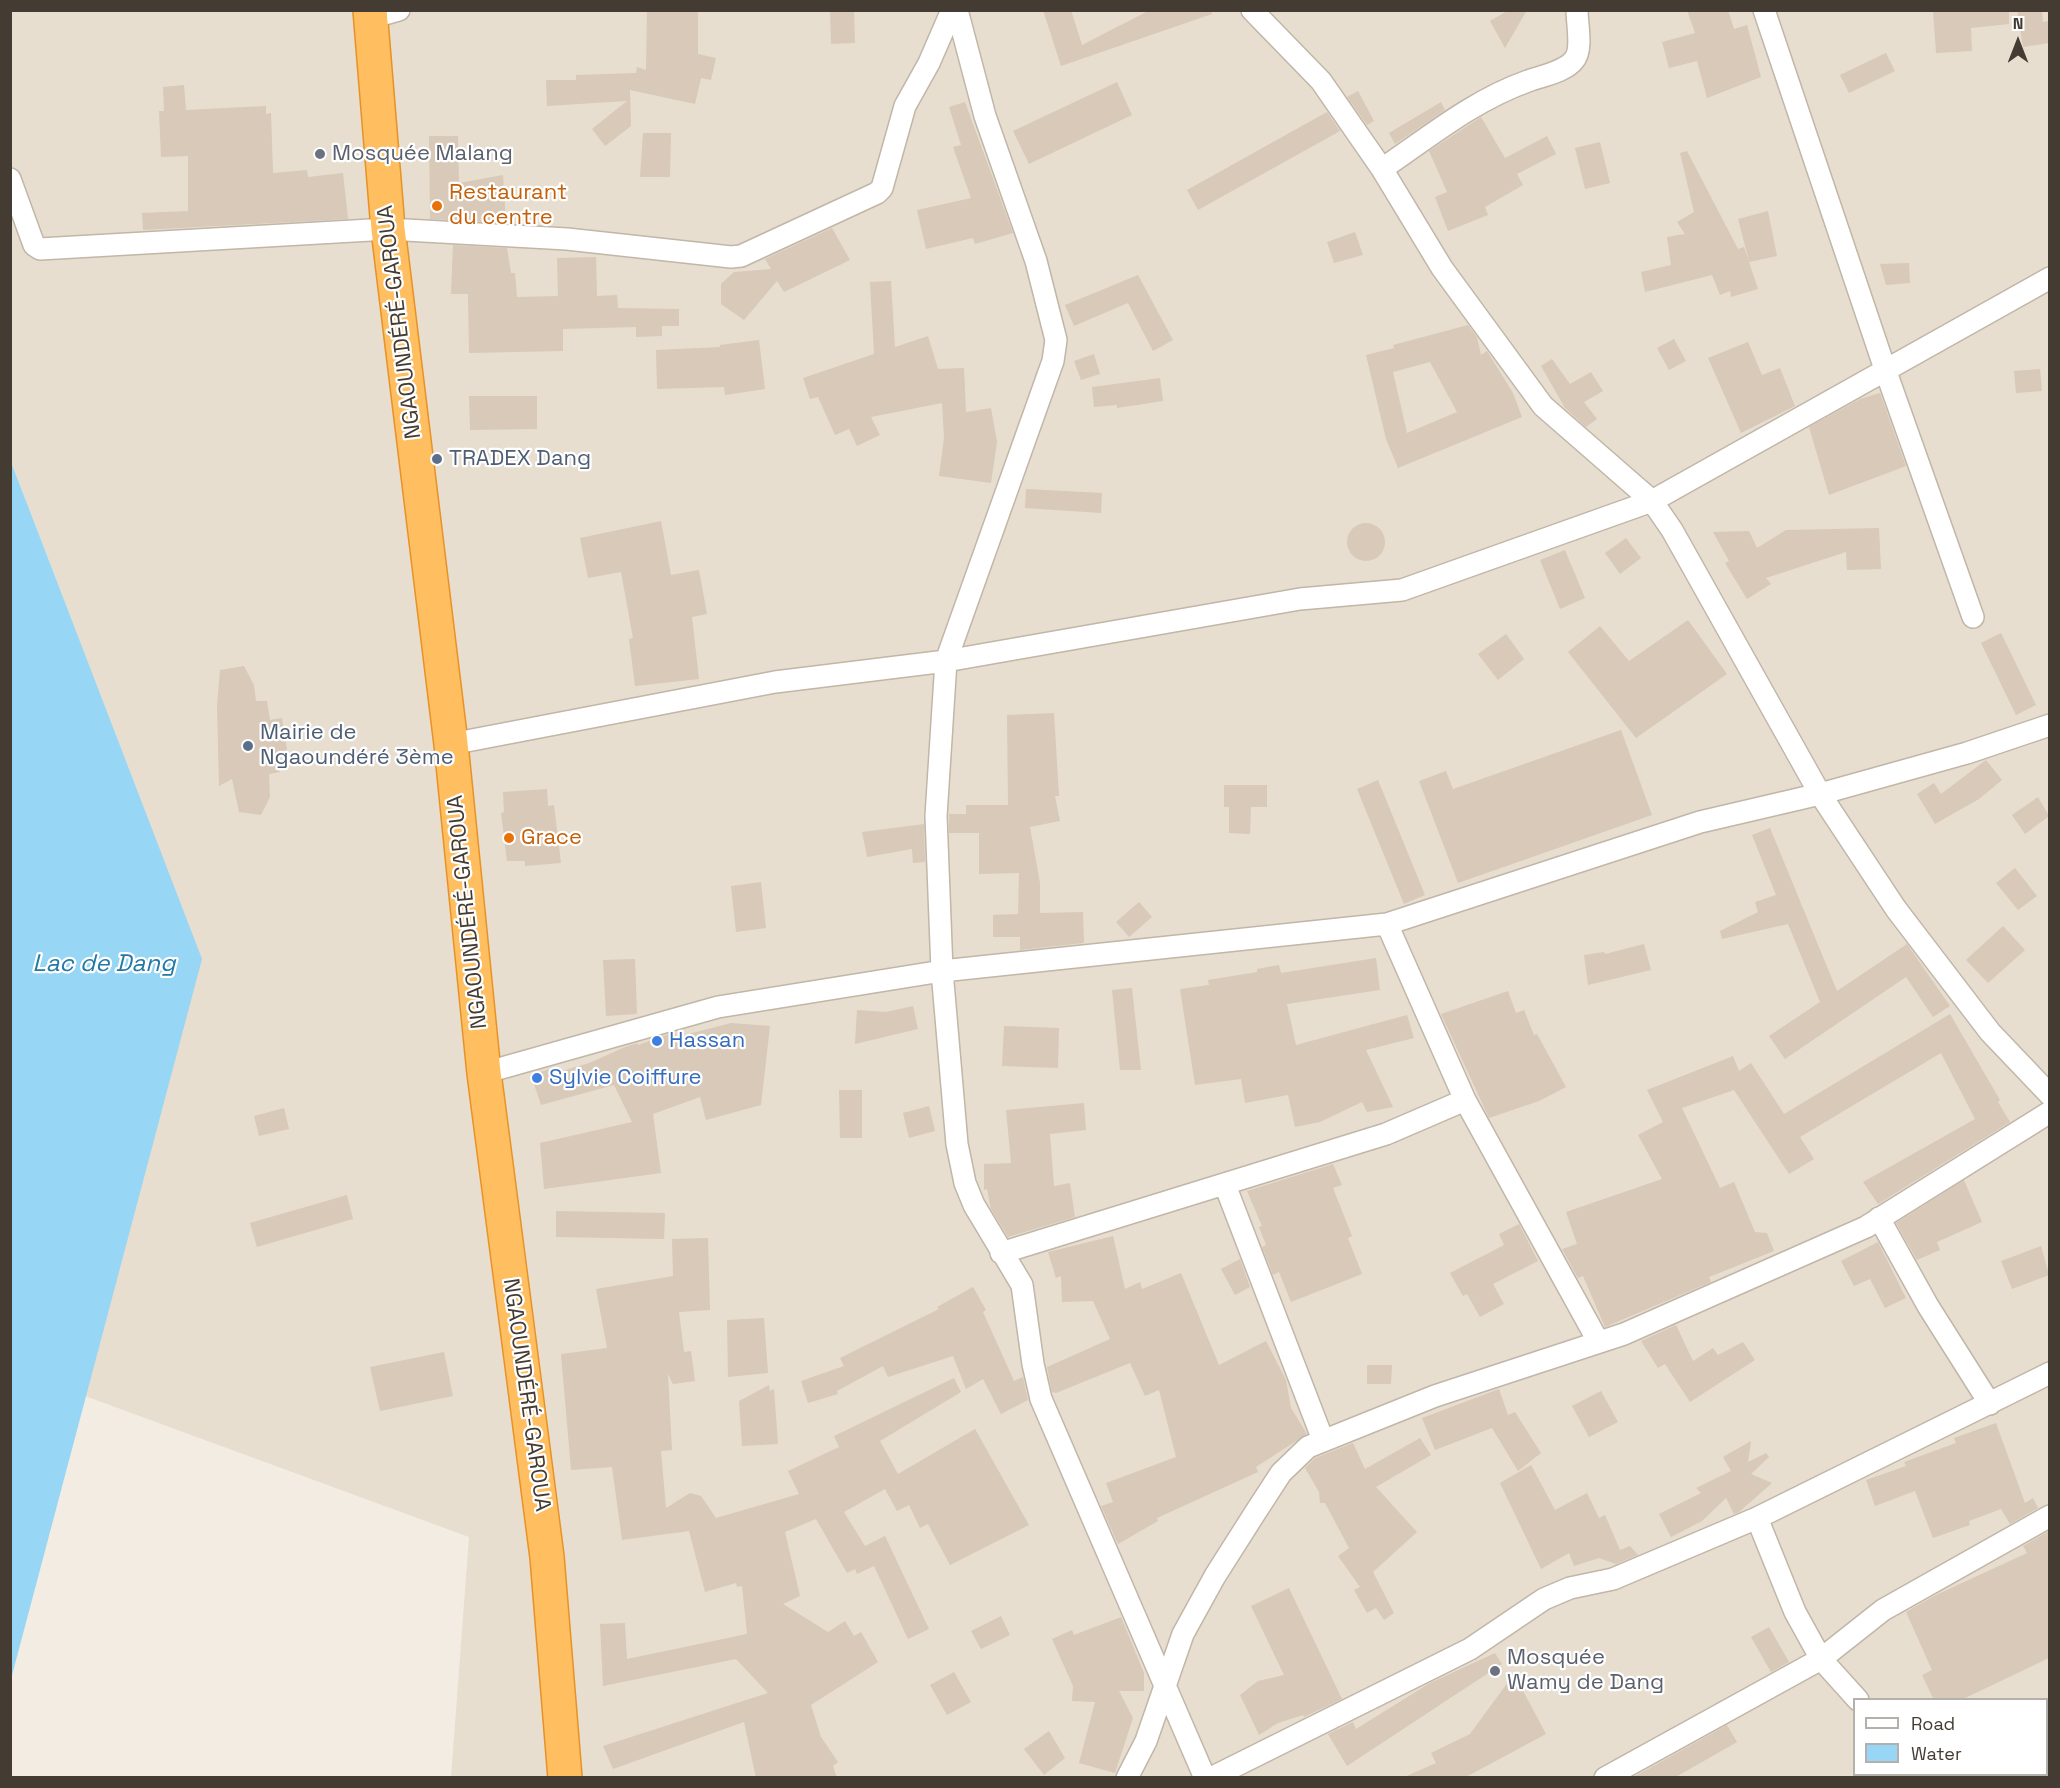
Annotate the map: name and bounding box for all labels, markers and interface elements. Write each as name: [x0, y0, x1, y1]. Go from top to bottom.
north arrow: [1988, 12, 2048, 72]
text: N: [2013, 13, 2023, 34]
place label: Mosquée Malang: [332, 141, 513, 167]
marker: Mosquée Malang: [313, 147, 327, 161]
place label: Restaurant du centre: [449, 180, 567, 231]
marker: Restaurant du centre: [430, 199, 444, 213]
street label: NGAOUNDÉRÉ-GAROUA: [373, 204, 427, 440]
place label: TRADEX Dang: [449, 446, 591, 472]
marker: TRADEX Dang: [430, 452, 444, 466]
place label: Mairie de Ngaoundéré 3ème: [260, 720, 454, 772]
marker: Mairie de Ngaoundéré 3ème: [241, 739, 255, 753]
street label: NGAOUNDÉRÉ-GAROUA: [443, 794, 493, 1030]
place label: Grace: [521, 825, 582, 851]
marker: Grace: [502, 831, 516, 845]
water label: Lac de Dang: [33, 950, 175, 978]
place label: Hassan: [669, 1028, 745, 1054]
marker: Hassan: [650, 1034, 664, 1048]
place label: Sylvie Coiffure: [549, 1065, 702, 1091]
marker: Sylvie Coiffure: [530, 1071, 544, 1085]
street label: NGAOUNDÉRÉ-GAROUA: [497, 1277, 555, 1513]
place label: Mosquée Wamy de Dang: [1507, 1645, 1664, 1696]
marker: Mosquée Wamy de Dang: [1488, 1664, 1502, 1678]
legend: [1853, 1698, 2048, 1776]
text: Road: [1911, 1712, 1955, 1735]
text: Water: [1911, 1742, 1962, 1765]

